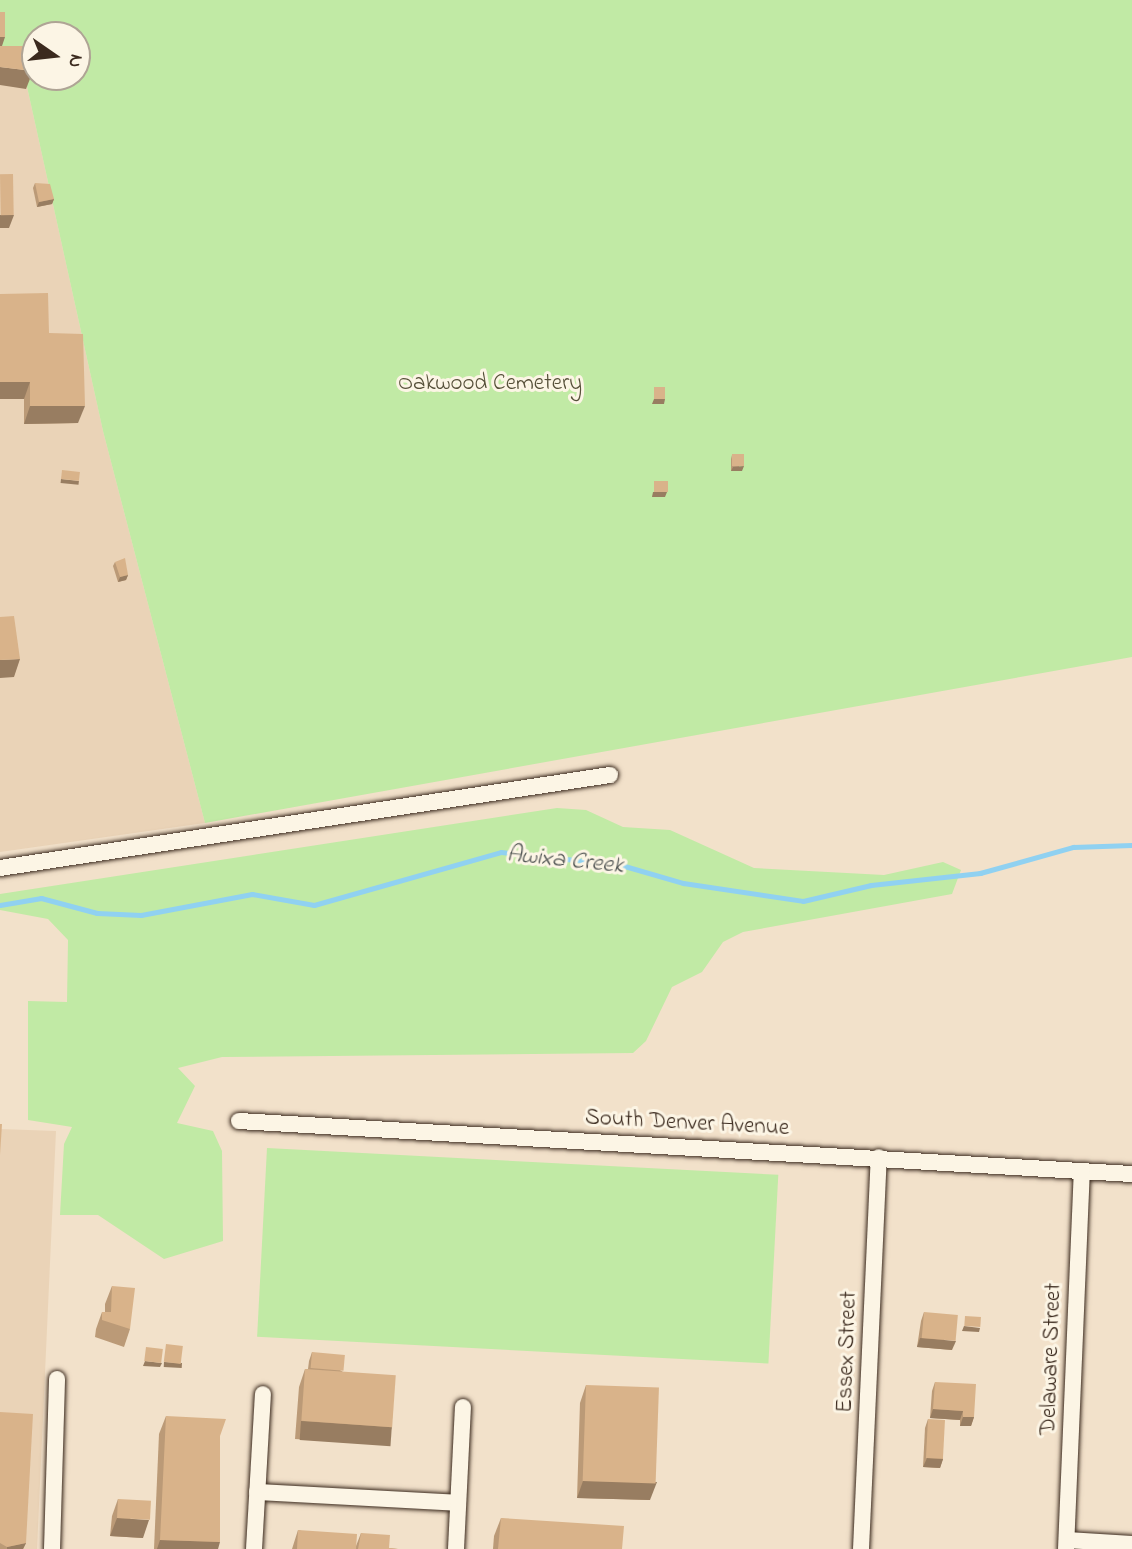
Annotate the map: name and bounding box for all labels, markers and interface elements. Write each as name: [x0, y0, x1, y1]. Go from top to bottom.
north arrow: [21, 21, 91, 91]
text: N: [60, 51, 90, 70]
park label: Oakwood Cemetery: [398, 370, 582, 398]
water label: Awixa Creek: [505, 841, 625, 881]
street label: South Denver Avenue: [584, 1105, 790, 1143]
street label: Delaware Street: [1036, 1283, 1068, 1435]
street label: Essex Street: [832, 1291, 864, 1413]

